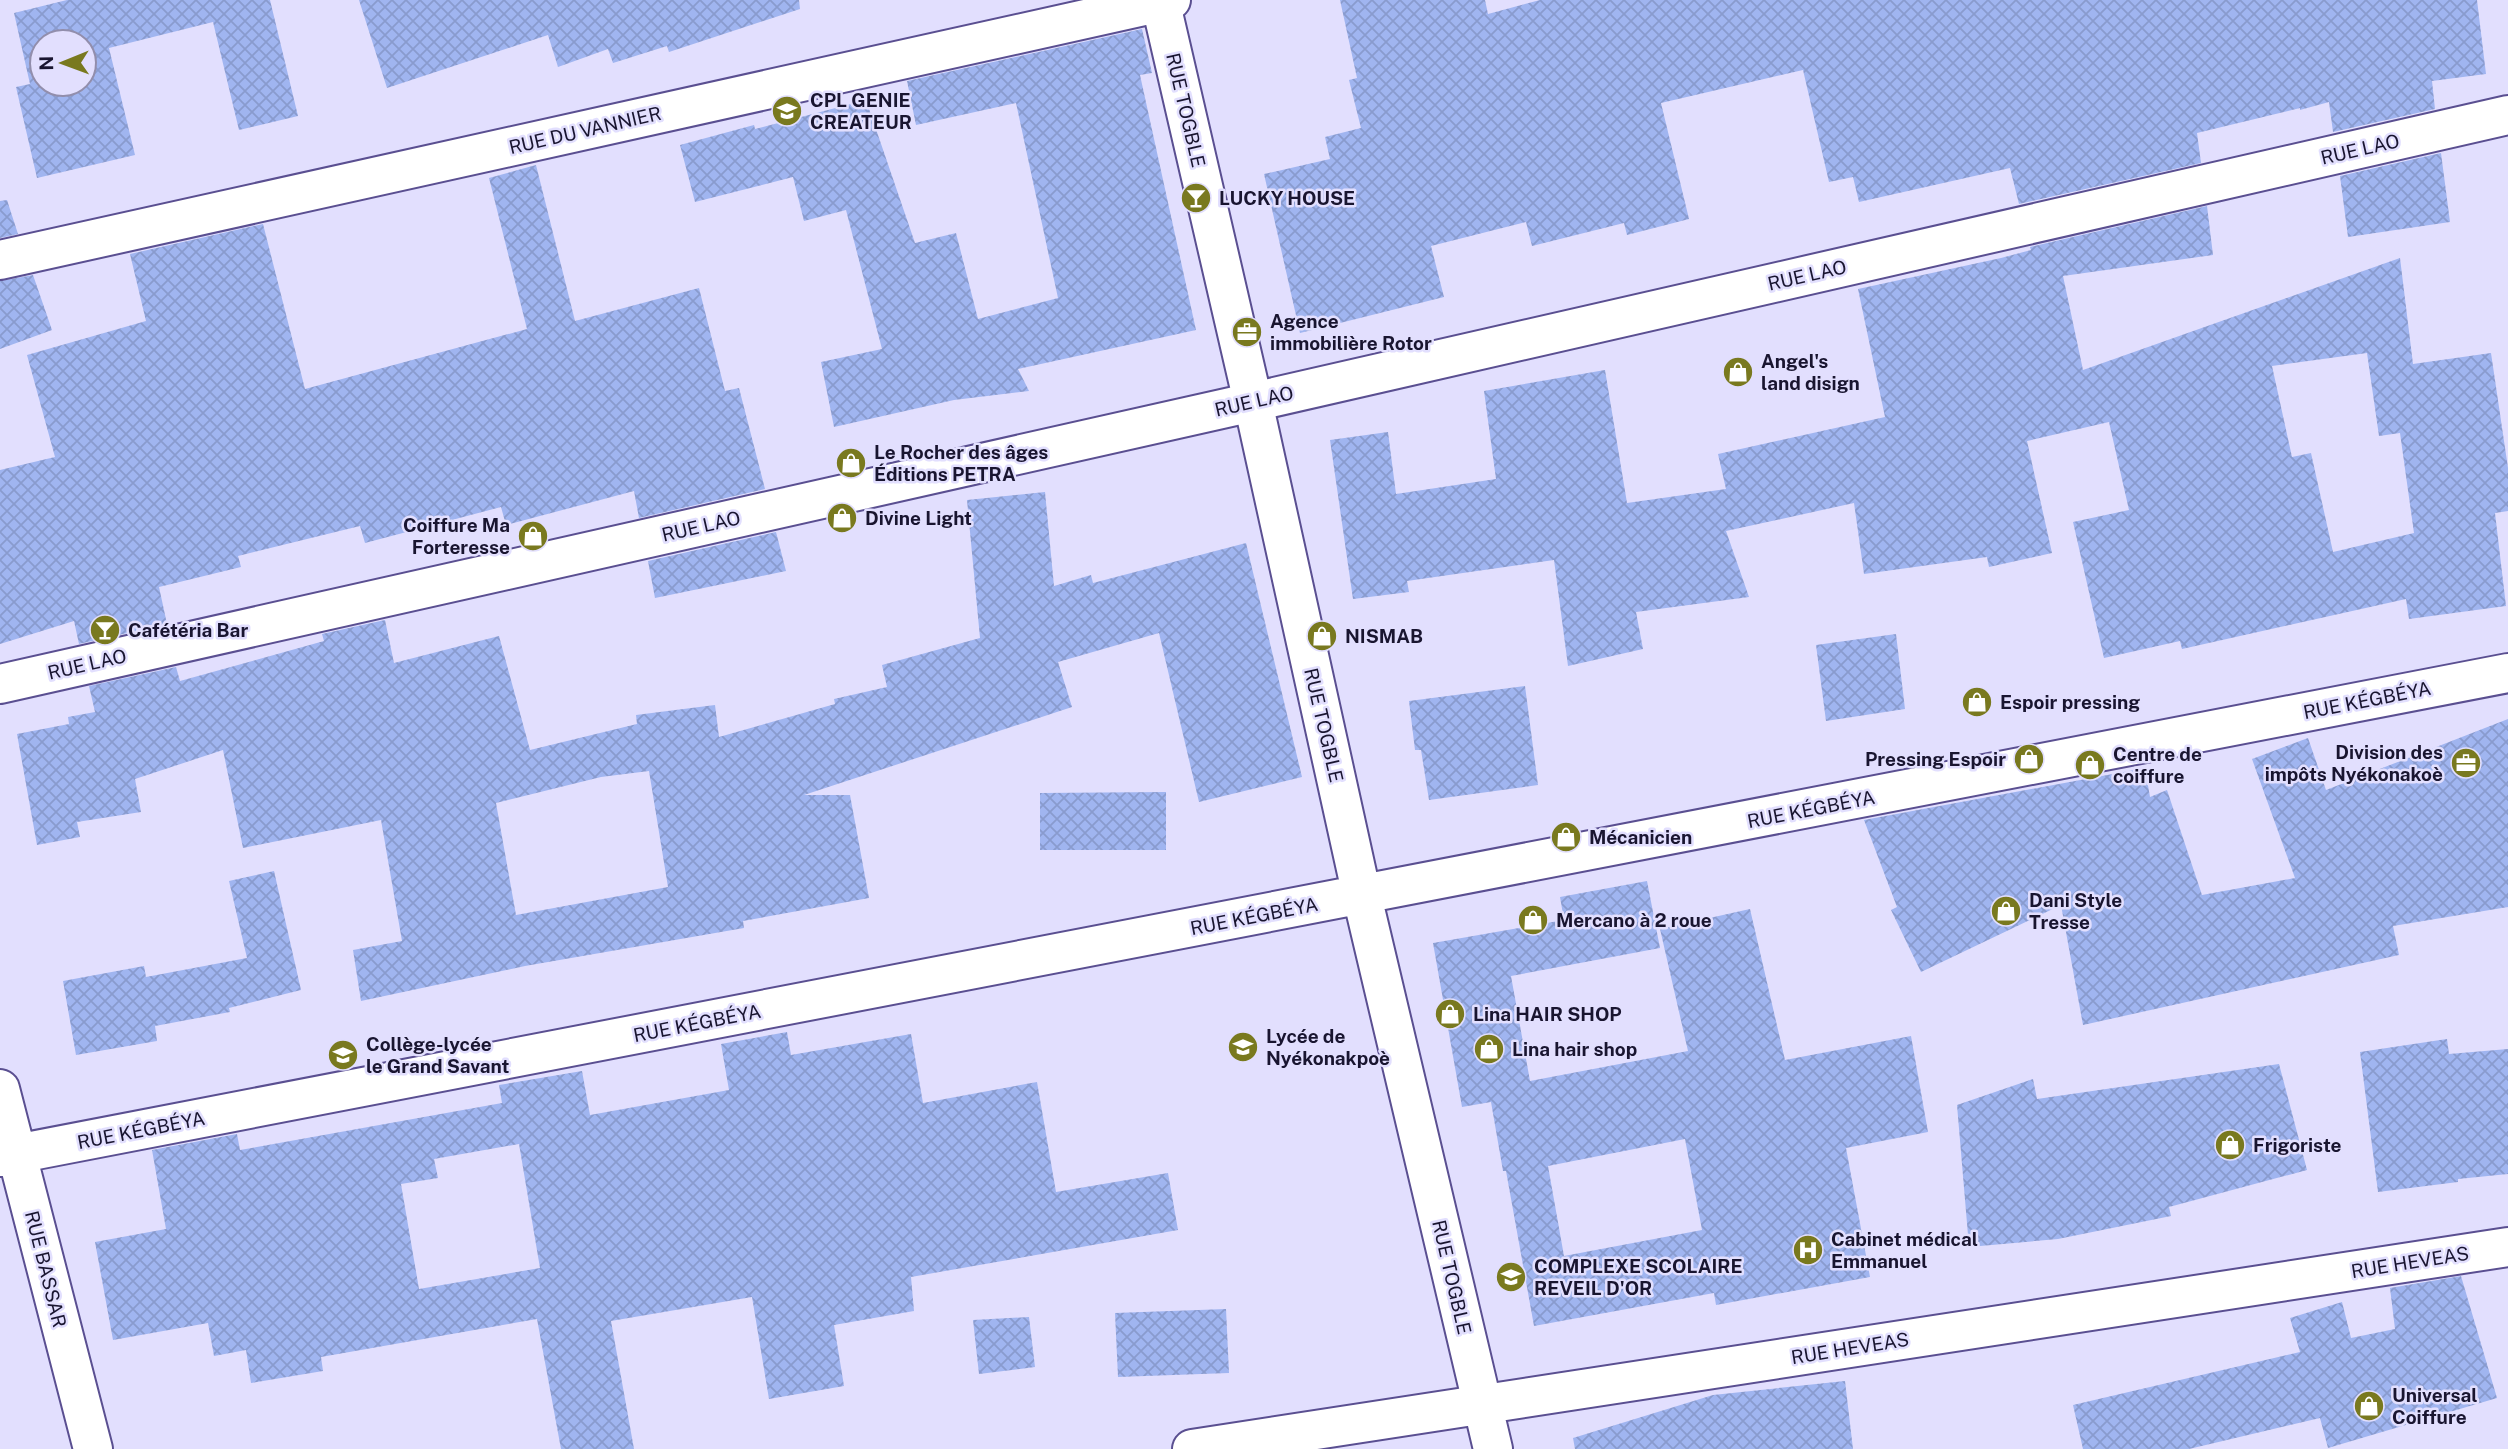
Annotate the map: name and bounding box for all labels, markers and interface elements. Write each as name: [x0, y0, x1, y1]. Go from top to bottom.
north arrow: [28, 28, 98, 98]
street label: RUE TOGBLE: [1162, 51, 1210, 169]
text: N: [35, 56, 57, 71]
place label: CPL GENIE CREATEUR: [810, 89, 912, 133]
school or university icon: CPL GENIE CREATEUR: [770, 94, 804, 128]
street label: RUE DU VANNIER: [507, 102, 663, 158]
street label: RUE LAO: [2318, 129, 2402, 169]
bar icon: LUCKY HOUSE: [1179, 181, 1213, 215]
place label: LUCKY HOUSE: [1219, 187, 1355, 209]
street label: RUE LAO: [1765, 255, 1849, 295]
place label: Agence immobilière Rotor: [1270, 310, 1432, 354]
office icon: Agence immobilière Rotor: [1230, 315, 1264, 349]
place label: Angel's land disign: [1761, 350, 1860, 394]
shop icon: Angel's land disign: [1721, 355, 1755, 389]
street label: RUE LAO: [1212, 381, 1296, 421]
place label: Le Rocher des âges Éditions PETRA: [874, 441, 1048, 485]
shop icon: Le Rocher des âges Éditions PETRA: [834, 446, 868, 480]
shop icon: Divine Light: [825, 501, 859, 535]
street label: RUE LAO: [659, 506, 743, 546]
place label: Divine Light: [865, 507, 972, 529]
place label: Coiffure Ma Forteresse: [403, 514, 510, 558]
shop icon: Coiffure Ma Forteresse: [516, 519, 550, 553]
bar icon: Cafétéria Bar: [88, 613, 122, 647]
place label: Cafétéria Bar: [128, 619, 248, 641]
shop icon: NISMAB: [1305, 619, 1339, 653]
place label: NISMAB: [1345, 625, 1423, 647]
street label: RUE LAO: [45, 644, 129, 684]
street label: RUE TOGBLE: [1300, 666, 1348, 784]
street label: RUE KÉGBÉYA: [2301, 677, 2433, 723]
shop icon: Espoir pressing: [1960, 685, 1994, 719]
place label: Espoir pressing: [2000, 691, 2140, 713]
place label: Division des impôts Nyékonakoè: [2265, 741, 2443, 785]
shop icon: Pressing Espoir: [2012, 742, 2046, 776]
place label: Centre de coiffure: [2113, 743, 2202, 787]
office icon: Division des impôts Nyékonakoè: [2449, 746, 2483, 780]
place label: Pressing Espoir: [1865, 748, 2006, 770]
shop icon: Centre de coiffure: [2073, 748, 2107, 782]
street label: RUE KÉGBÉYA: [1745, 786, 1877, 832]
shop icon: Mécanicien: [1549, 820, 1583, 854]
place label: Mécanicien: [1589, 826, 1692, 848]
place label: Dani Style Tresse: [2029, 889, 2122, 933]
street label: RUE KÉGBÉYA: [1188, 893, 1320, 939]
shop icon: Dani Style Tresse: [1989, 894, 2023, 928]
shop icon: Mercano à 2 roue: [1516, 903, 1550, 937]
place label: Mercano à 2 roue: [1556, 909, 1712, 931]
shop icon: Lina HAIR SHOP: [1433, 997, 1467, 1031]
street label: RUE KÉGBÉYA: [631, 1000, 763, 1046]
place label: Lina HAIR SHOP: [1473, 1003, 1622, 1025]
place label: Lycée de Nyékonakpoè: [1266, 1025, 1390, 1069]
school or university icon: Lycée de Nyékonakpoè: [1226, 1030, 1260, 1064]
shop icon: Lina hair shop: [1472, 1032, 1506, 1066]
place label: Collège-lycée le Grand Savant: [366, 1033, 509, 1077]
school or university icon: Collège-lycée le Grand Savant: [326, 1038, 360, 1072]
place label: Lina hair shop: [1512, 1038, 1637, 1060]
street label: RUE KÉGBÉYA: [75, 1107, 207, 1153]
shop icon: Frigoriste: [2213, 1128, 2247, 1162]
place label: Frigoriste: [2253, 1134, 2342, 1156]
street label: RUE BASSAR: [21, 1208, 71, 1330]
street label: RUE TOGBLE: [1428, 1218, 1476, 1336]
place label: Cabinet médical Emmanuel: [1831, 1228, 1978, 1272]
hospital icon: Cabinet médical Emmanuel: [1791, 1233, 1825, 1267]
street label: RUE HEVEAS: [2350, 1242, 2470, 1282]
place label: COMPLEXE SCOLAIRE REVEIL D'OR: [1534, 1255, 1743, 1299]
school or university icon: COMPLEXE SCOLAIRE REVEIL D'OR: [1494, 1260, 1528, 1294]
street label: RUE HEVEAS: [1790, 1328, 1910, 1368]
place label: Universal Coiffure: [2392, 1384, 2478, 1428]
shop icon: Universal Coiffure: [2352, 1389, 2386, 1423]

